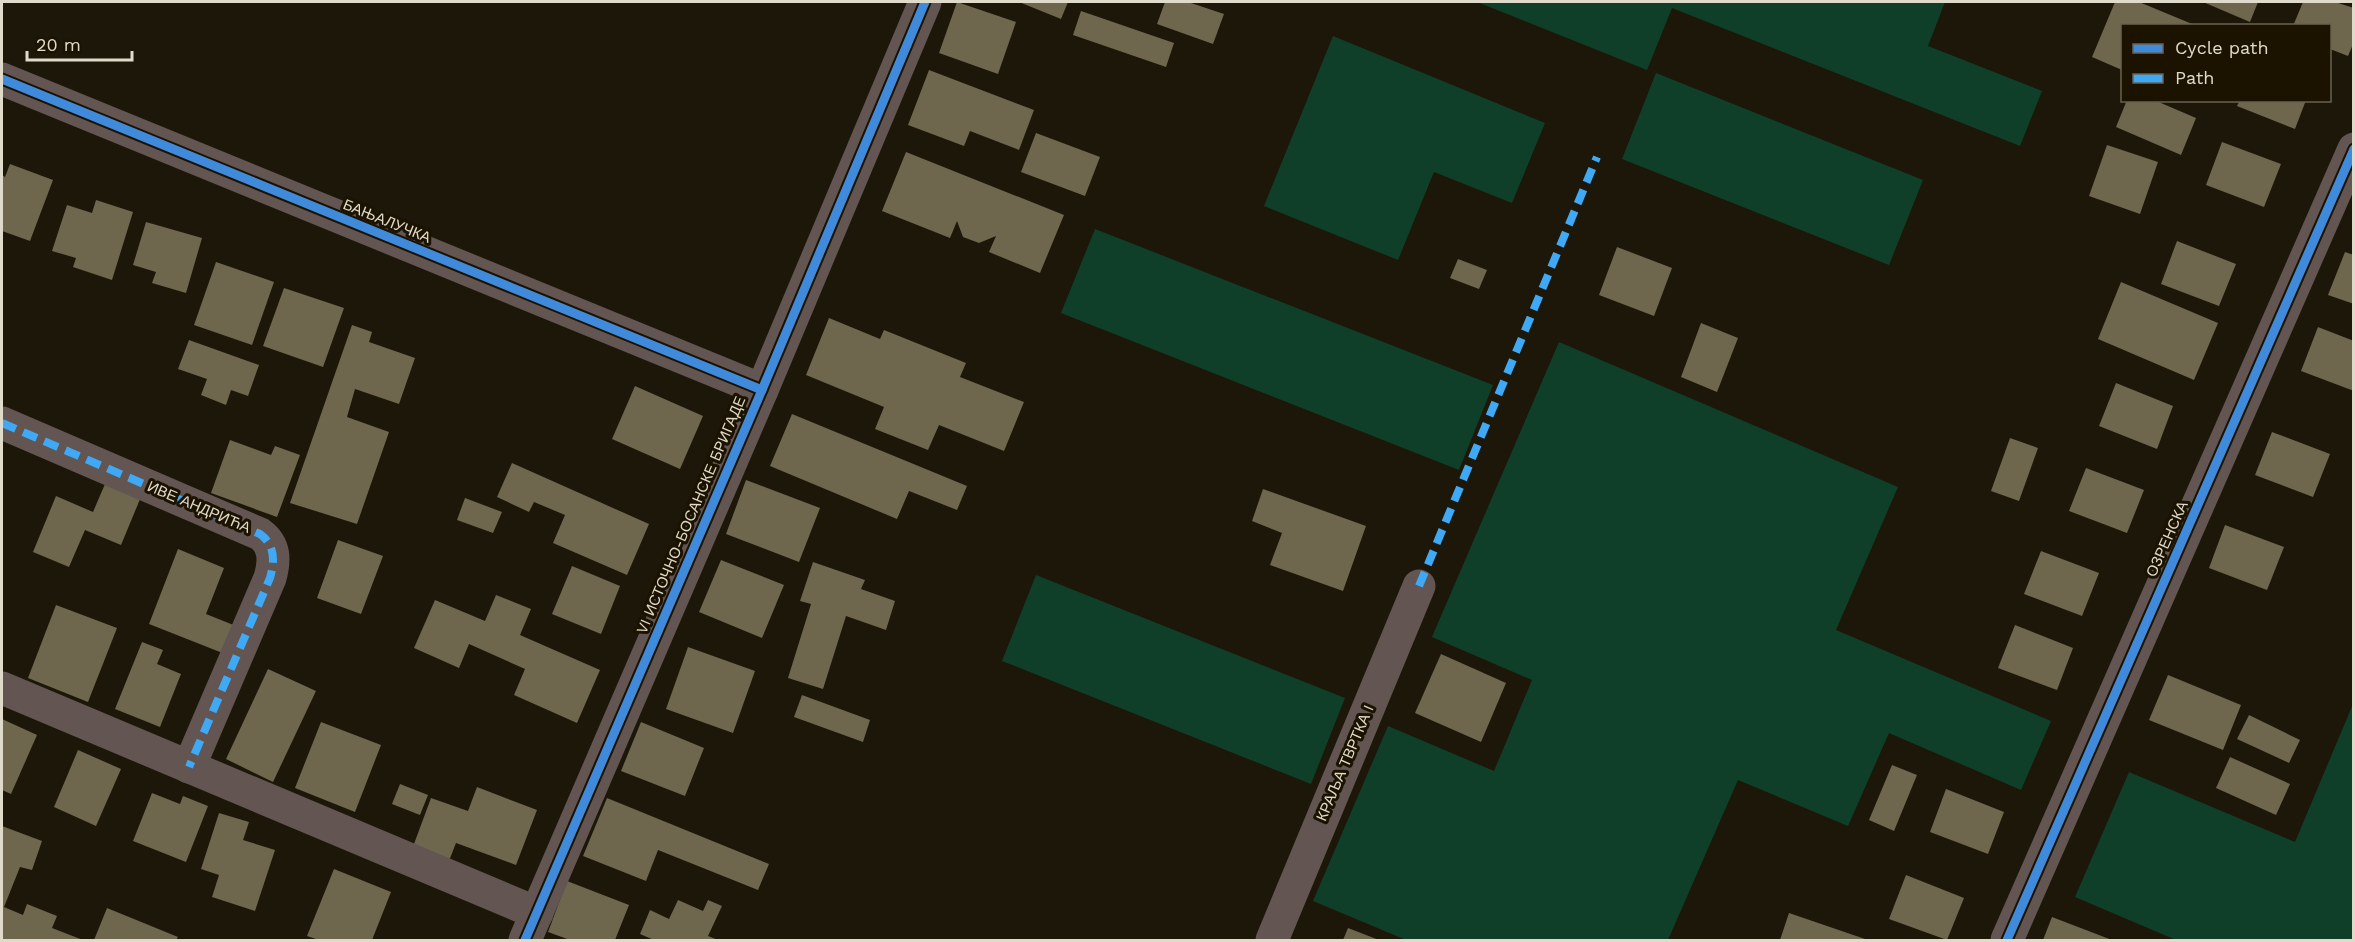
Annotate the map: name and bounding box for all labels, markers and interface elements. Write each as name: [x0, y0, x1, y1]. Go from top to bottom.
scale bar: [27, 24, 132, 62]
legend: [2121, 24, 2331, 102]
text: 20 m: [36, 34, 81, 55]
text: Cycle path: [2175, 37, 2269, 58]
text: Path: [2175, 67, 2215, 88]
street label: БАЊАЛУЧКА: [340, 195, 434, 247]
street label: VI ИСТОЧНО-БОСАНСКЕ БРИГАДЕ: [633, 394, 749, 636]
street label: ИВЕ АНДРИЋА: [145, 477, 253, 537]
street label: ОЗРЕНСКА: [2142, 498, 2192, 580]
street label: КРАЉА ТВРТКА I: [1312, 702, 1378, 824]

